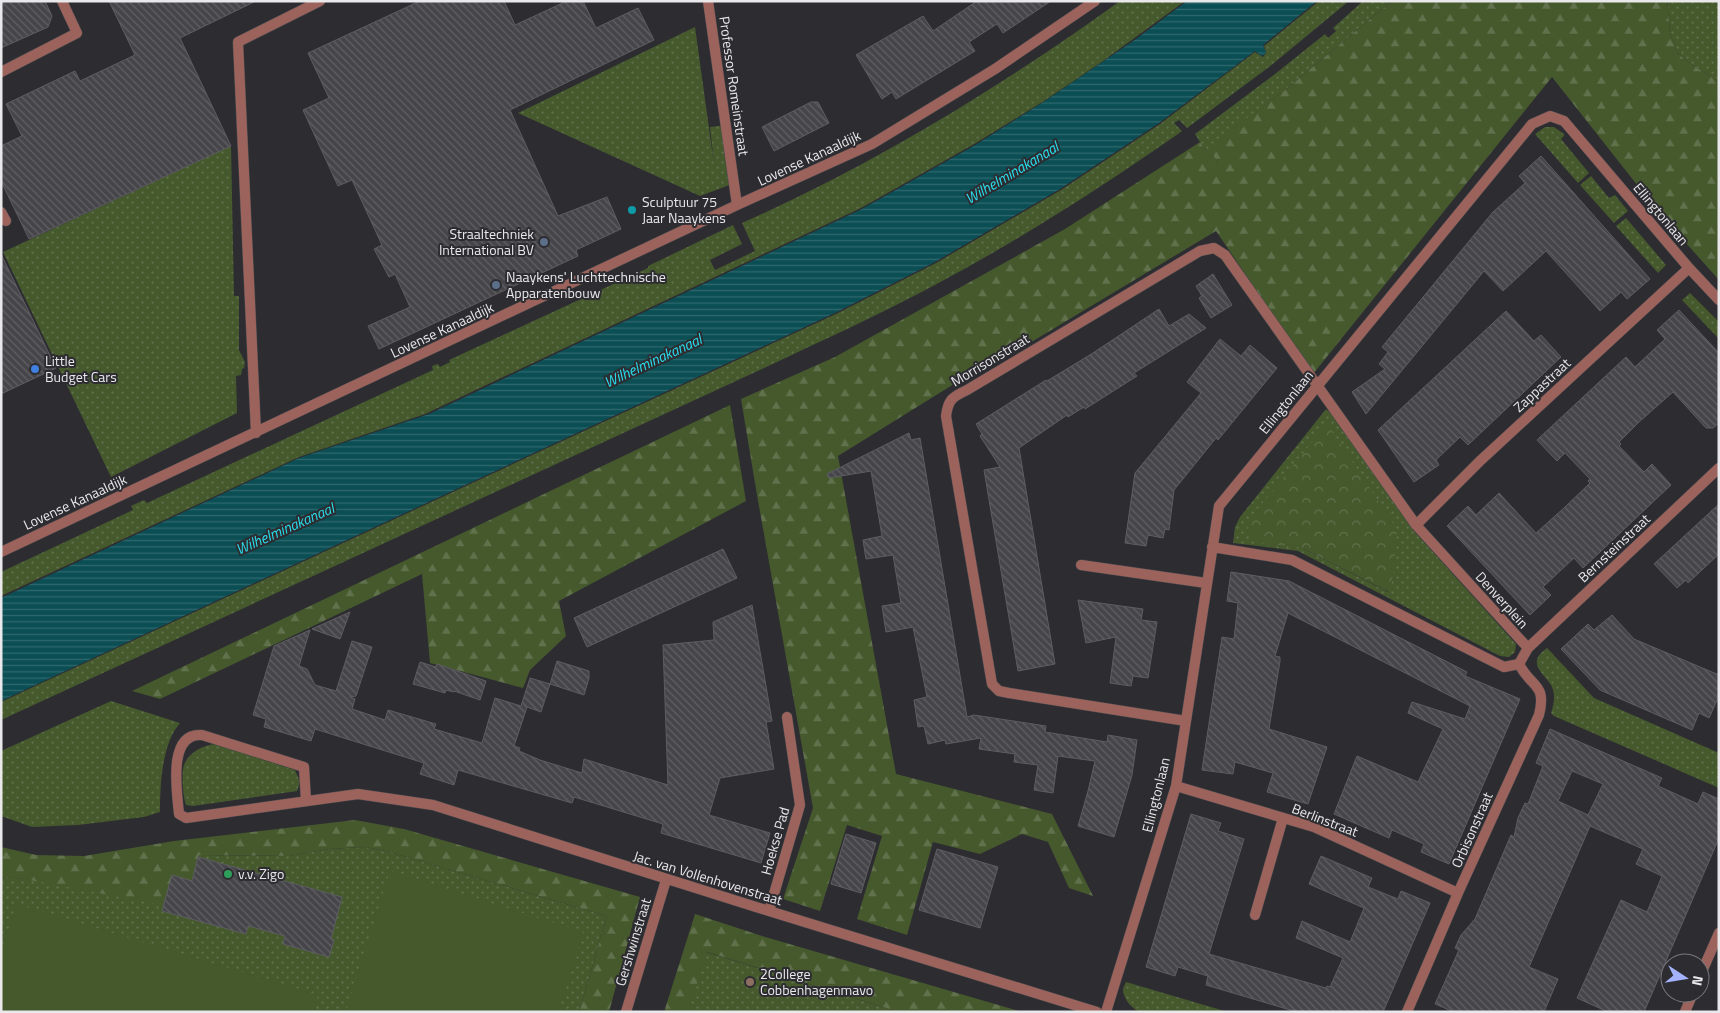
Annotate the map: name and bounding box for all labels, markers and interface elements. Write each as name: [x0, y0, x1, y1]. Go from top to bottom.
street label: Professor Romeinstraat: [714, 15, 755, 157]
street label: Lovense Kanaaldijk: [754, 124, 864, 191]
water label: Wilhelminakanaal: [960, 135, 1064, 210]
street label: Ellingtonlaan: [1629, 178, 1694, 250]
place label: Sculptuur 75 Jaar Naaykens: [642, 191, 726, 228]
marker: Sculptuur 75 Jaar Naaykens: [626, 204, 638, 216]
place label: Straaltechniek International BV: [439, 223, 534, 260]
marker: Straaltechniek International BV: [538, 236, 550, 248]
place label: Naaykens' Luchttechnische Apparatenbouw: [506, 266, 666, 303]
marker: Naaykens' Luchttechnische Apparatenbouw: [490, 279, 502, 291]
street label: Lovense Kanaaldijk: [387, 296, 497, 363]
water label: Wilhelminakanaal: [600, 327, 707, 393]
street label: Morrisonstraat: [946, 328, 1033, 391]
place label: Little Budget Cars: [45, 350, 117, 387]
street label: Zappastraat: [1508, 353, 1575, 417]
marker: Little Budget Cars: [29, 363, 41, 375]
street label: Ellingtonlaan: [1253, 365, 1318, 438]
street label: Lovense Kanaaldijk: [20, 468, 130, 535]
water label: Wilhelminakanaal: [232, 496, 339, 561]
street label: Bernsteinstraat: [1573, 508, 1655, 587]
street label: Denverplein: [1471, 567, 1534, 633]
street label: Ellingtonlaan: [1136, 755, 1175, 835]
street label: Orbisonstraat: [1445, 788, 1498, 871]
street label: Berlinstraat: [1289, 797, 1361, 842]
street label: Hoekse Pad: [755, 804, 794, 877]
street label: Jac. van Vollenhovenstraat: [631, 845, 785, 910]
place label: v.v. Zigo: [238, 863, 284, 884]
marker: v.v. Zigo: [222, 868, 234, 880]
street label: Gershwinstraat: [609, 895, 656, 988]
north arrow: [1660, 953, 1710, 1003]
place label: 2College Cobbenhagenmavo: [760, 963, 873, 1000]
text: N: [1687, 974, 1709, 988]
marker: 2College Cobbenhagenmavo: [744, 976, 756, 988]

